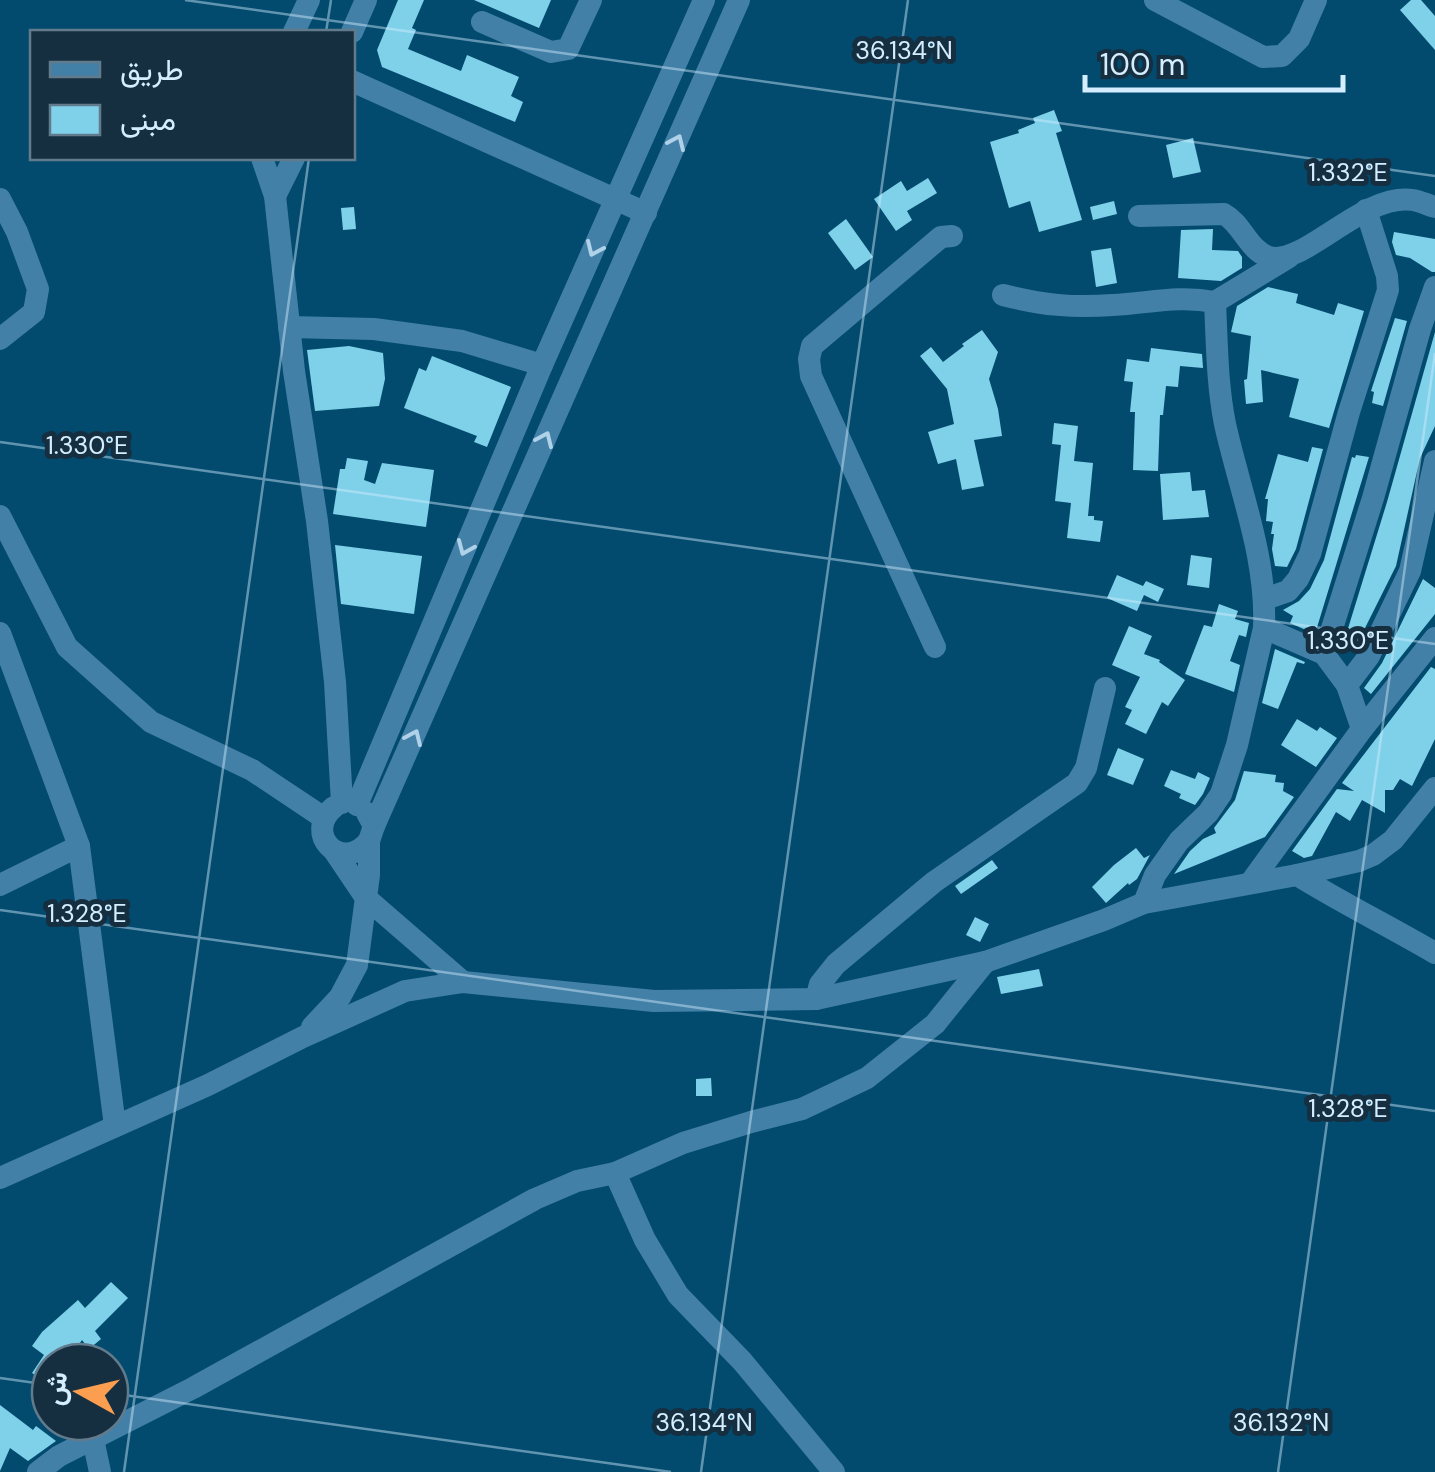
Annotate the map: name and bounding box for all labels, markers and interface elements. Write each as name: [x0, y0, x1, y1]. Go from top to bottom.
legend: [30, 30, 355, 160]
scale bar: [1085, 30, 1342, 92]
text: 36.134°N: [855, 34, 953, 67]
text: 100 m: [1100, 45, 1185, 84]
text: طريق: [120, 50, 184, 89]
text: مبنى: [120, 100, 176, 139]
one-way arrow: [665, 134, 685, 152]
text: 1.332°E: [1308, 156, 1388, 189]
one-way arrow: [586, 239, 606, 257]
text: 1.330°E: [46, 429, 128, 462]
one-way arrow: [533, 431, 553, 449]
one-way arrow: [457, 538, 477, 556]
text: 1.330°E: [1307, 624, 1389, 657]
one-way arrow: [402, 729, 422, 747]
text: 1.328°E: [47, 897, 127, 930]
text: 1.328°E: [1308, 1092, 1388, 1125]
north arrow: [30, 1342, 130, 1442]
text: ش: [35, 1369, 76, 1408]
text: 36.134°N: [655, 1406, 753, 1439]
text: 36.132°N: [1233, 1406, 1329, 1439]

